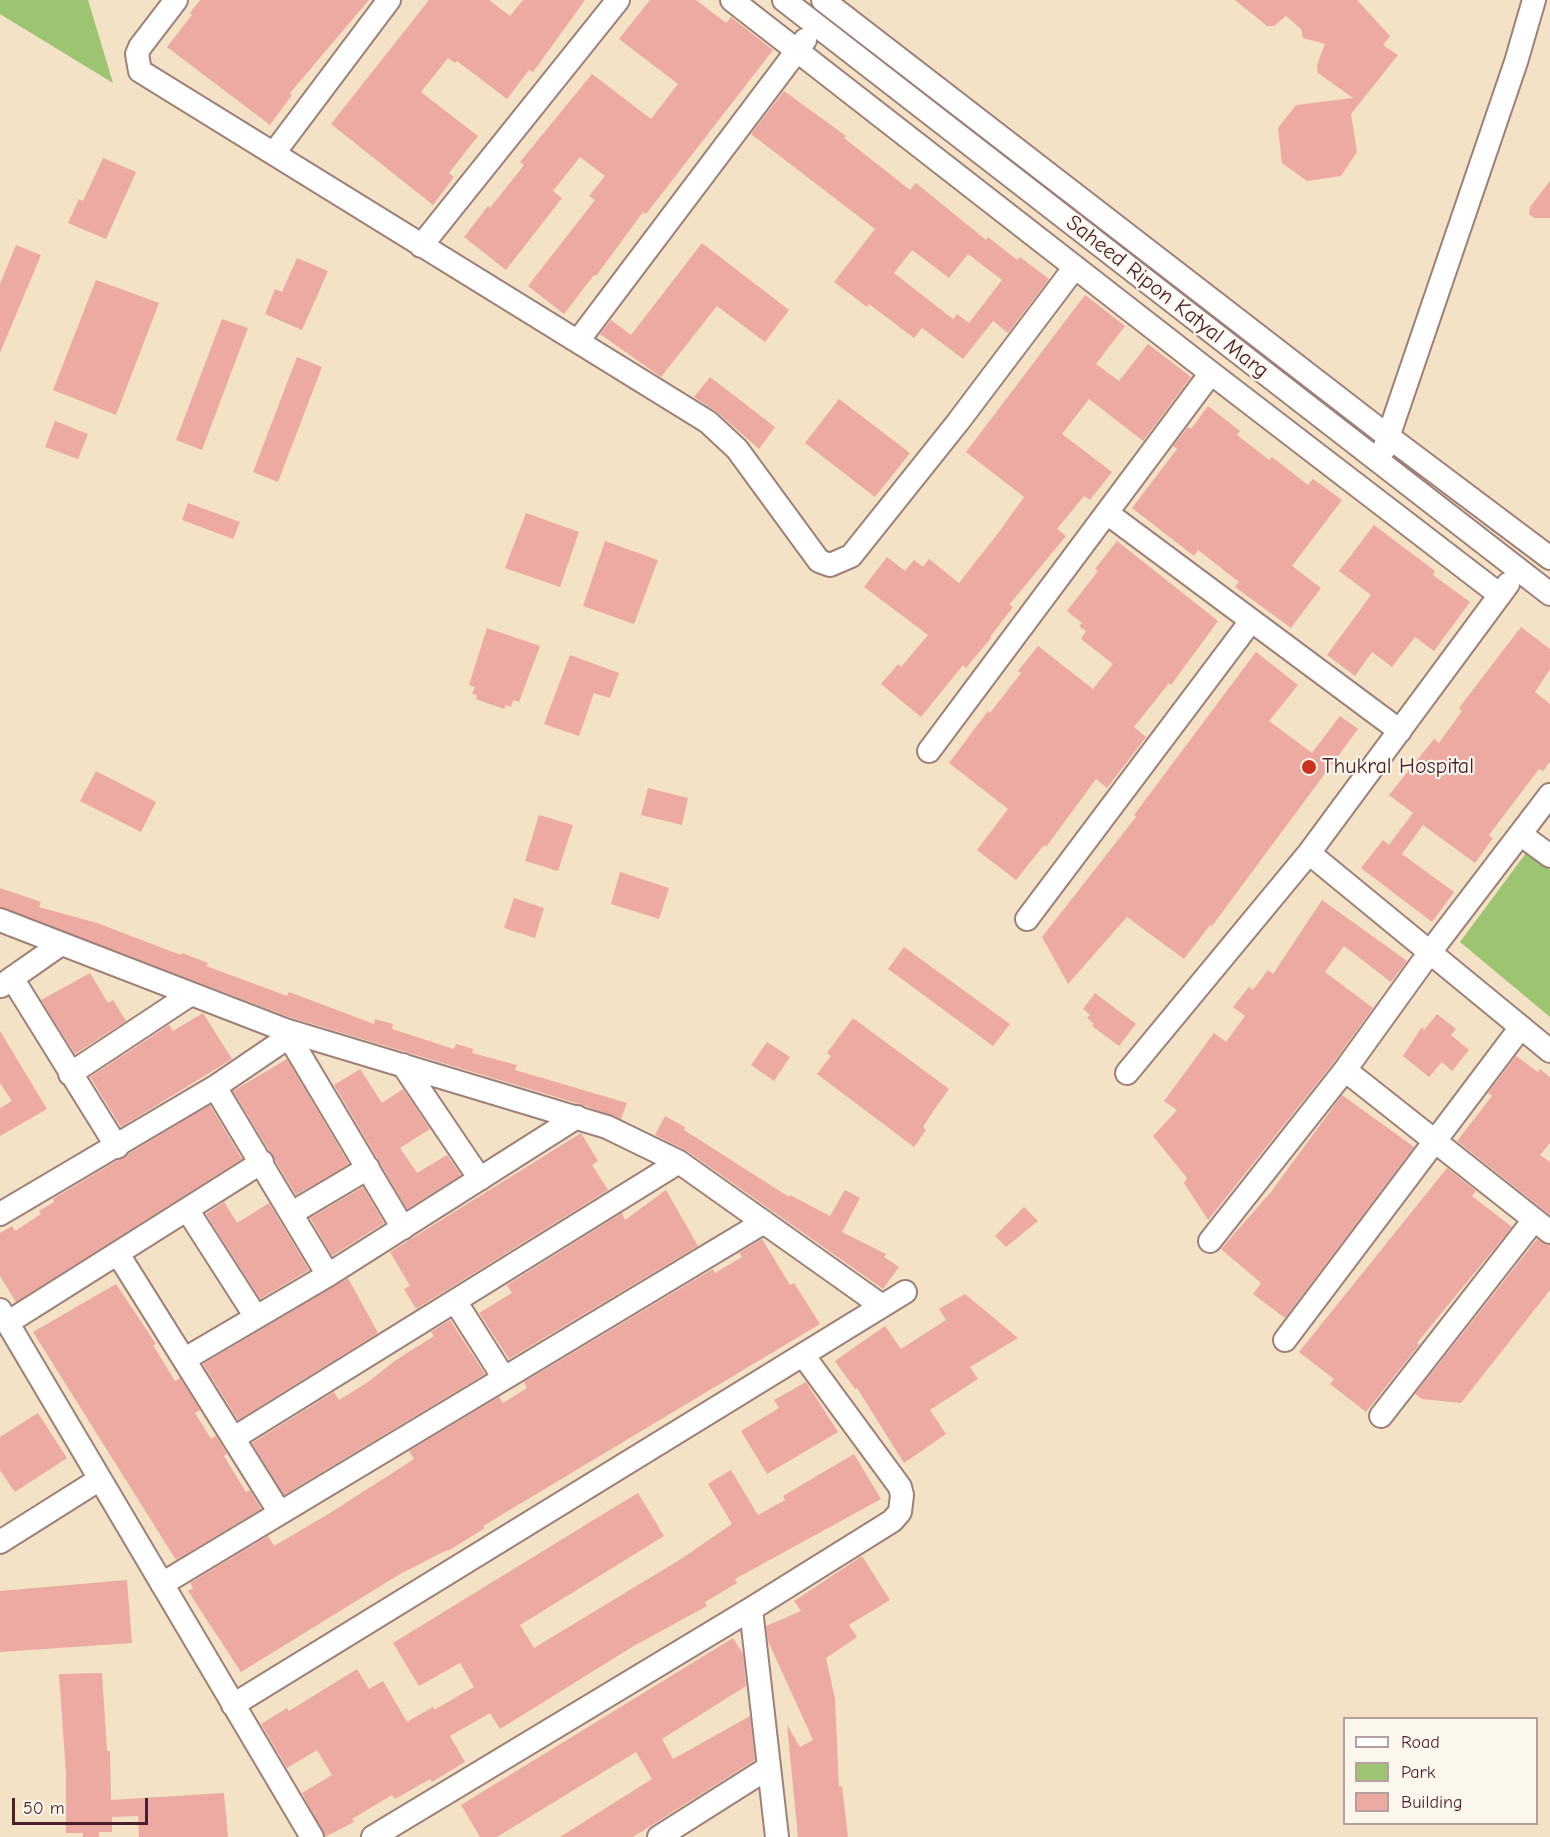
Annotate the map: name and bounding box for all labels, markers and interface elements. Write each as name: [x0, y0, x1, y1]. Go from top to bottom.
street label: Saheed Ripon Katyal Marg: [1060, 210, 1274, 384]
place label: Thukral Hospital: [1322, 754, 1474, 780]
marker: Thukral Hospital: [1300, 758, 1318, 776]
legend: [1343, 1717, 1538, 1825]
text: Road: [1401, 1732, 1440, 1753]
text: Park: [1401, 1762, 1435, 1783]
scale bar: [15, 1786, 152, 1824]
text: Building: [1401, 1792, 1463, 1813]
text: 50 m: [23, 1798, 65, 1819]

